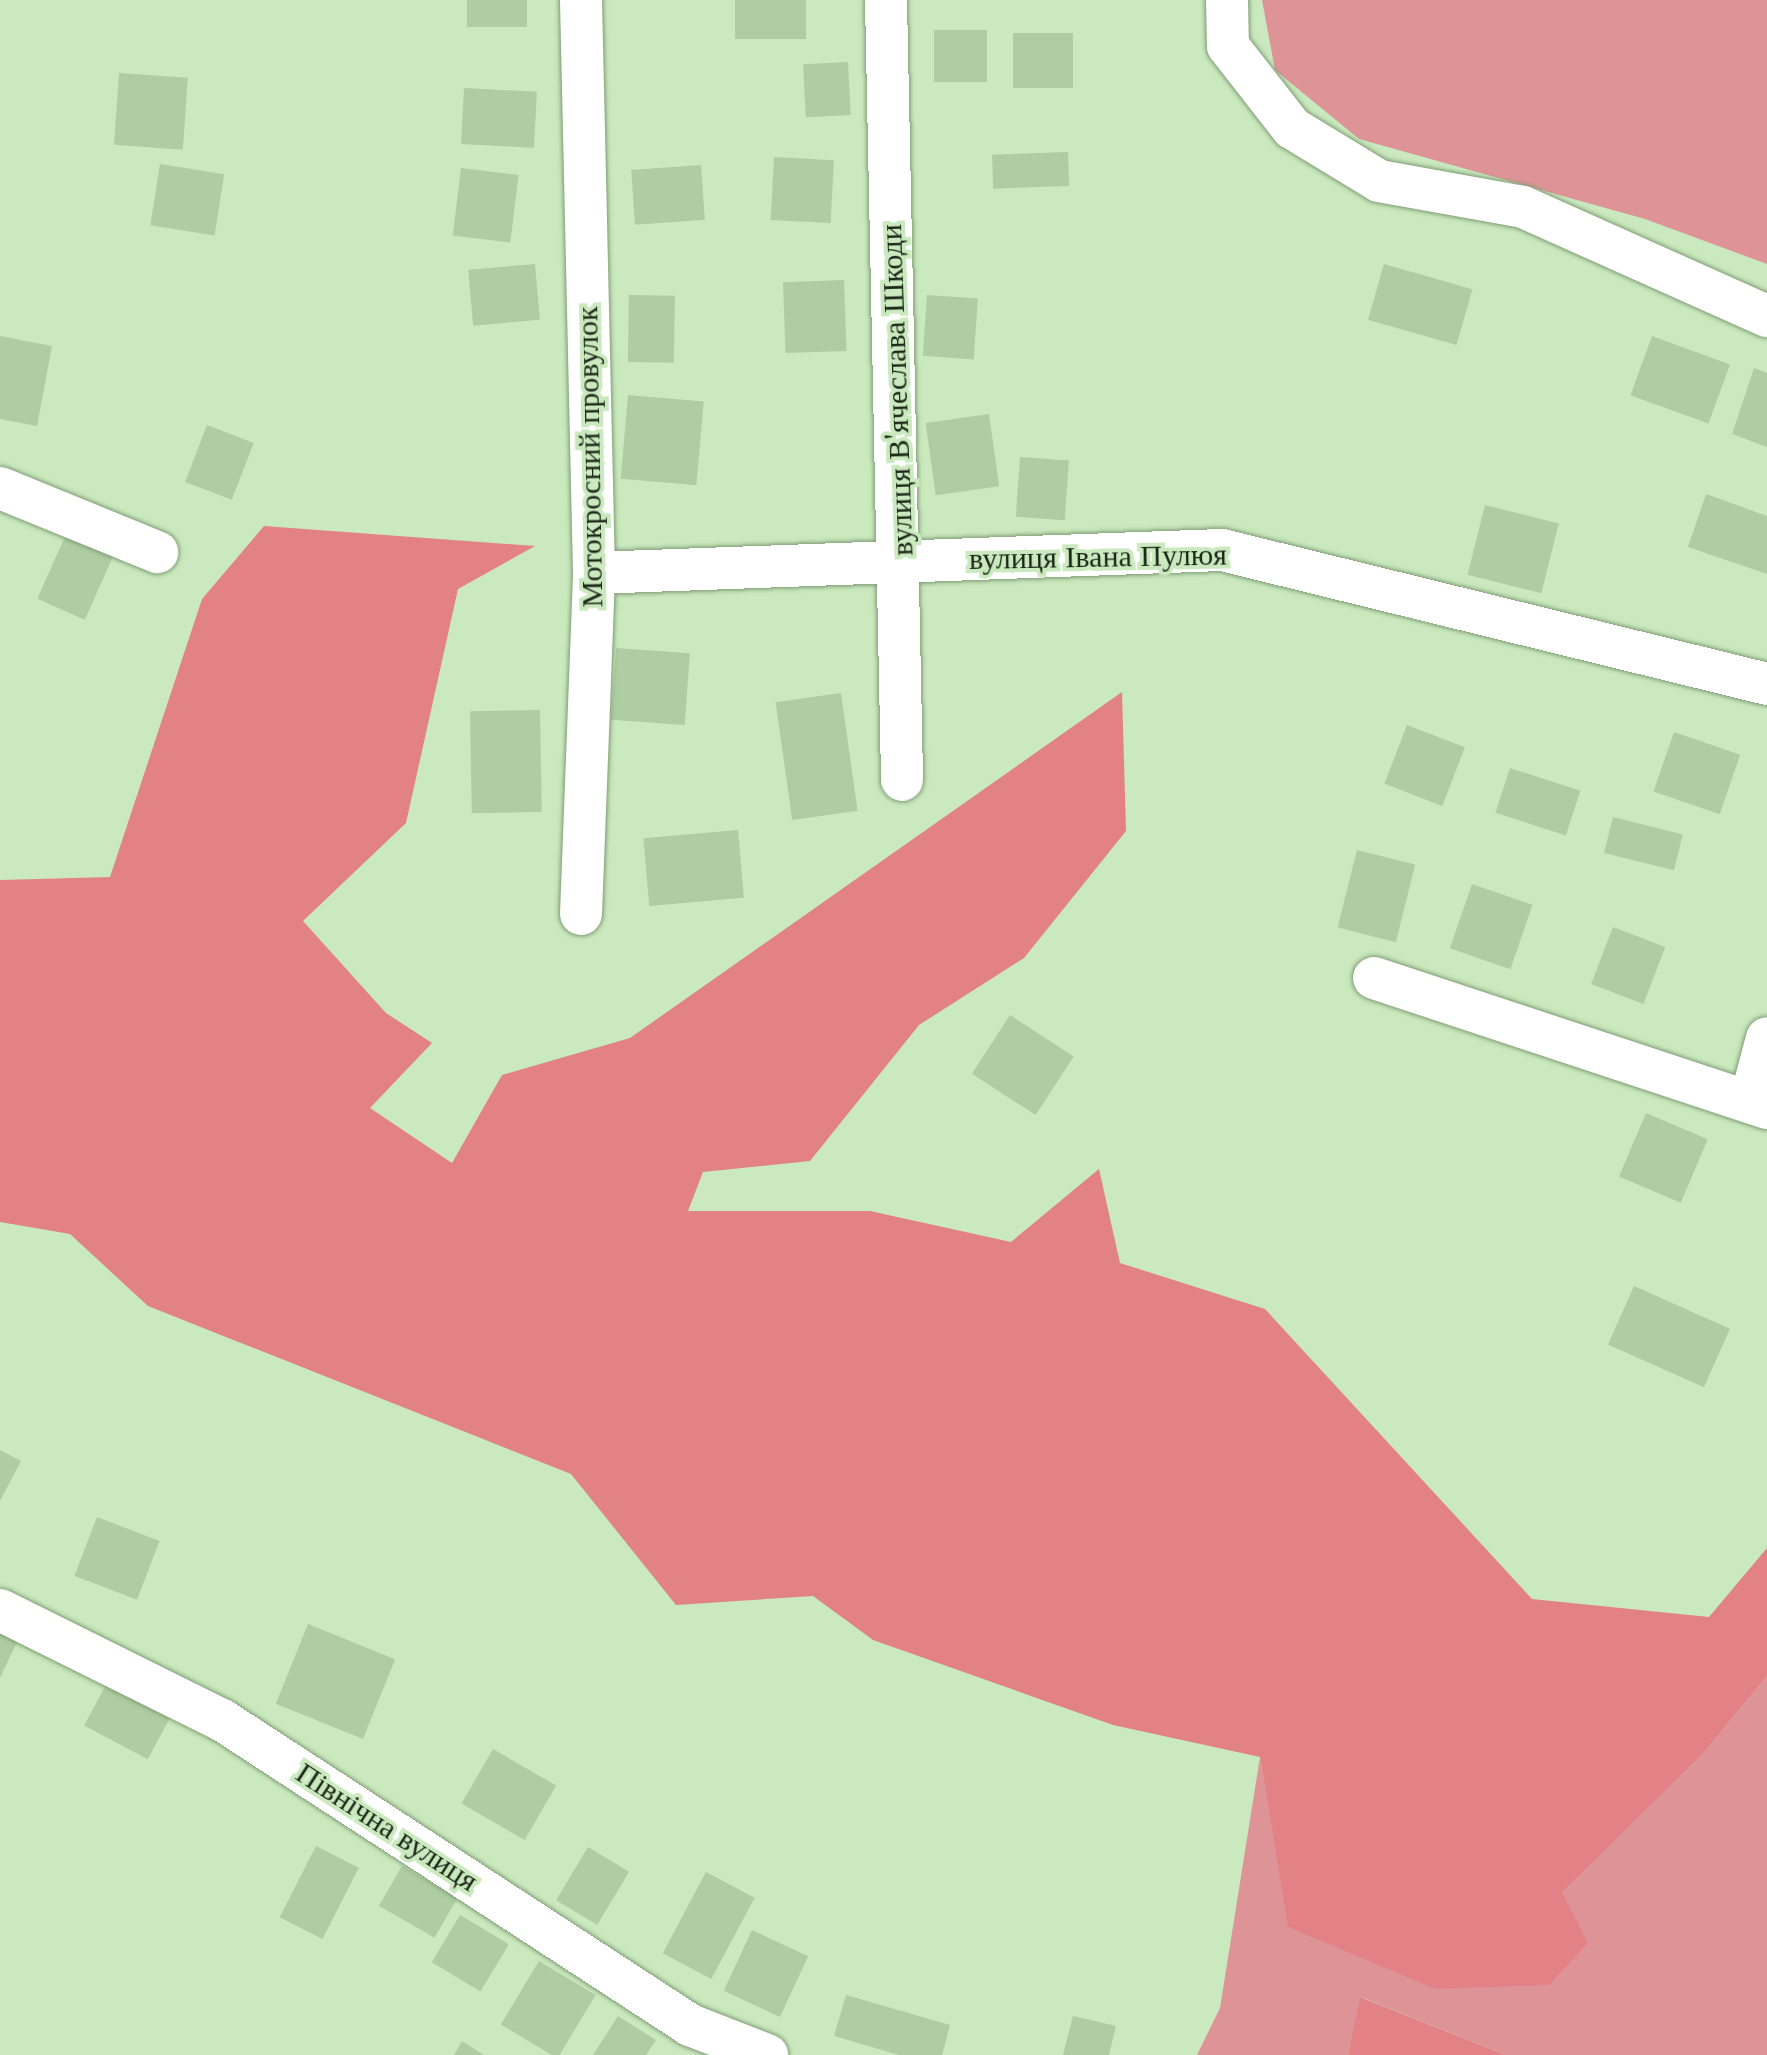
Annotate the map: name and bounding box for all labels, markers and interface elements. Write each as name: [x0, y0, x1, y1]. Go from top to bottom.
street label: вулиця В'ячеслава Шкоди: [873, 224, 921, 556]
street label: Мотокросний провулок: [569, 306, 611, 608]
street label: вулиця Івана Пулюя: [969, 537, 1227, 577]
street label: Північна вулиця: [289, 1755, 485, 1899]

